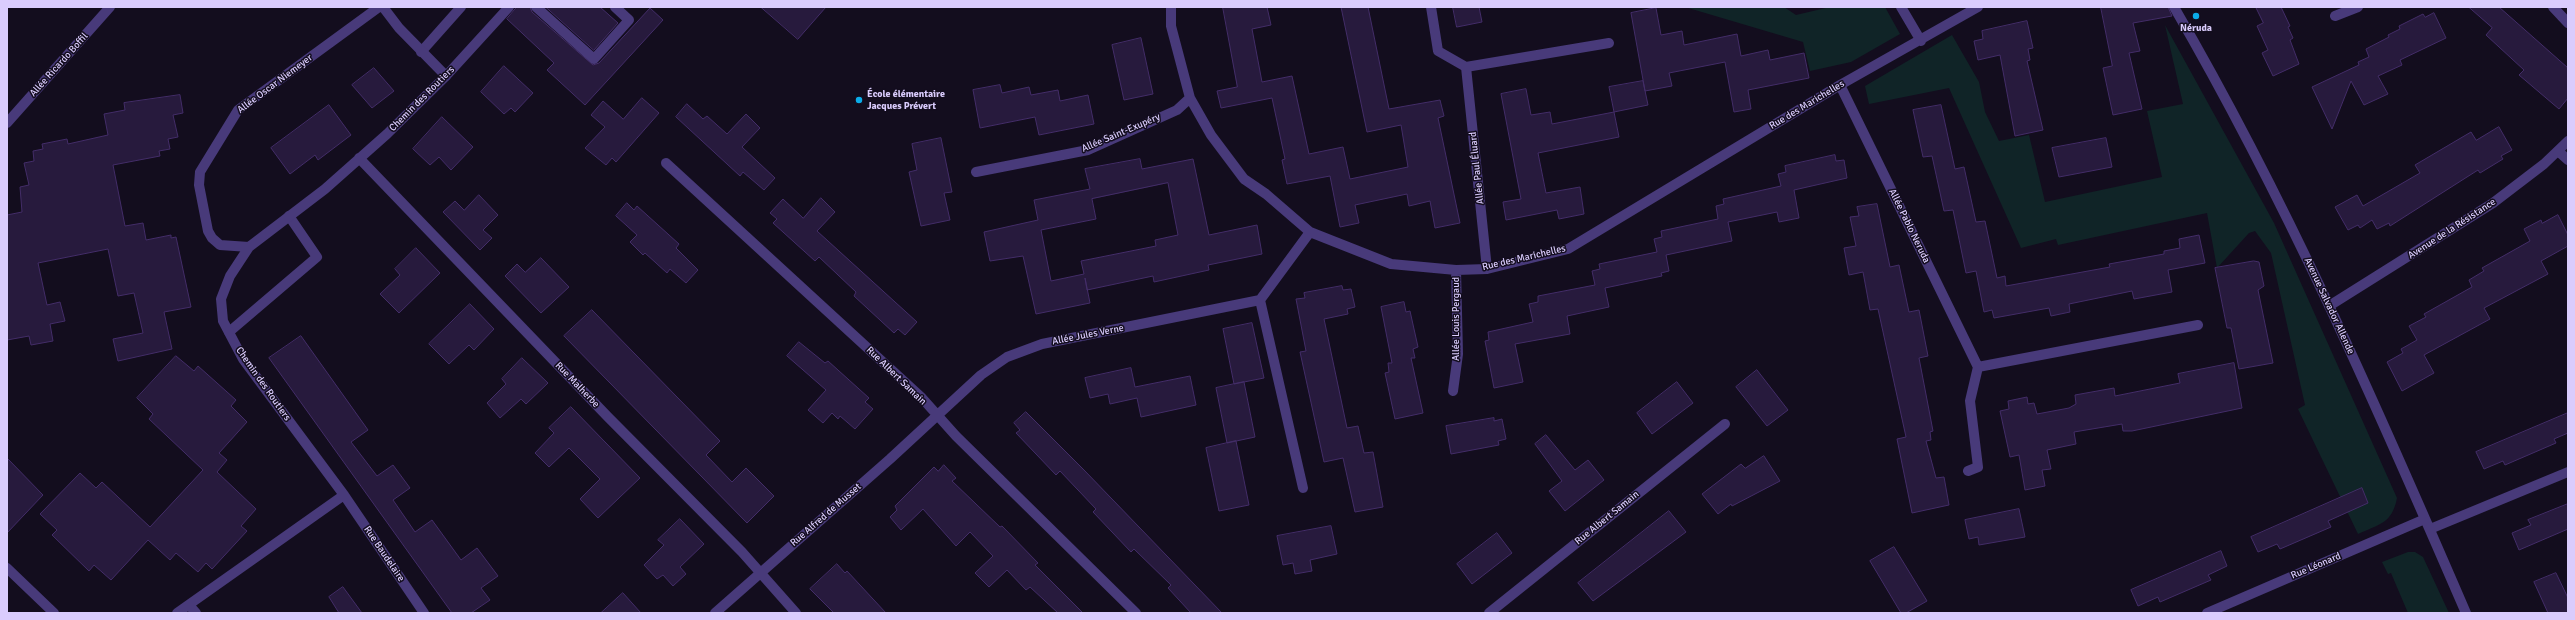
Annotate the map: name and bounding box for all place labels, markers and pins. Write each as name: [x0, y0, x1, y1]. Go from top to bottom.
marker: Néruda: [2191, 11, 2201, 21]
place label: Néruda: [2180, 22, 2212, 34]
place label: École élémentaire Jacques Prévert: [867, 88, 945, 112]
marker: École élémentaire Jacques Prévert: [854, 95, 864, 105]

